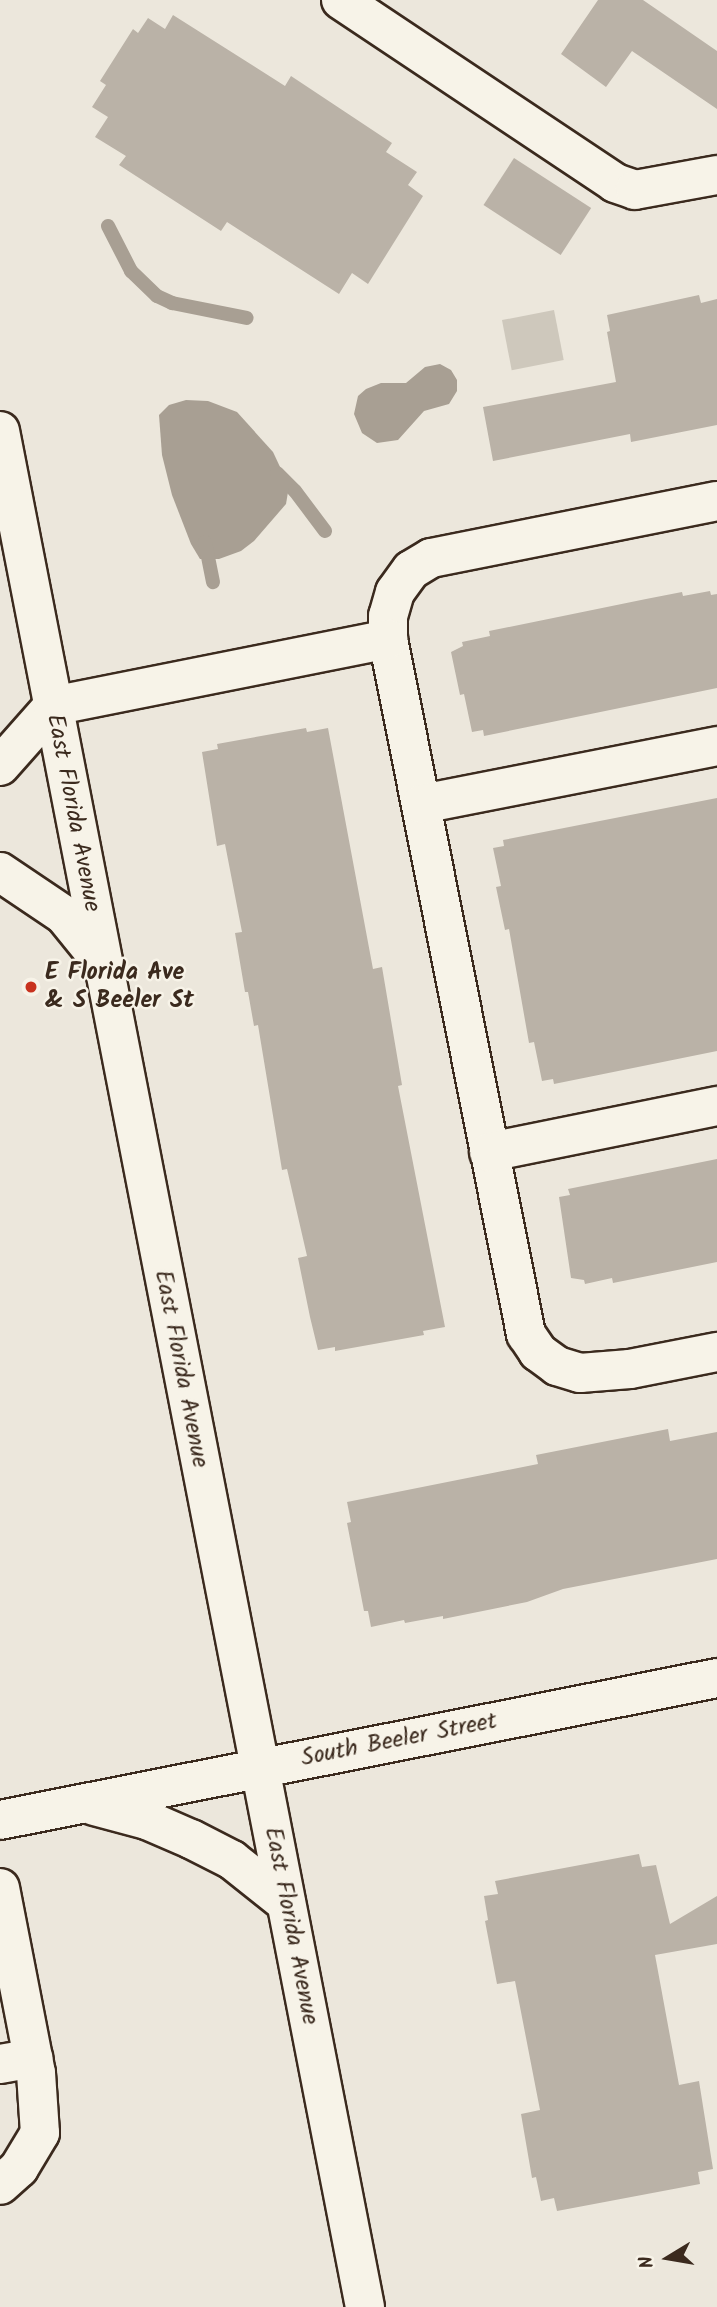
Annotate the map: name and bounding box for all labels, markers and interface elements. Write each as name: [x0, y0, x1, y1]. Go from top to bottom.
street label: East Florida Avenue: [40, 712, 106, 914]
place label: E Florida Ave & S Beeler St: [45, 959, 194, 1015]
marker: E Florida Ave & S Beeler St: [23, 979, 39, 995]
street label: East Florida Avenue: [148, 1268, 214, 1470]
street label: South Beeler Street: [299, 1707, 499, 1773]
street label: East Florida Avenue: [258, 1825, 324, 2027]
north arrow: [633, 2223, 703, 2293]
text: N: [632, 2253, 663, 2271]

